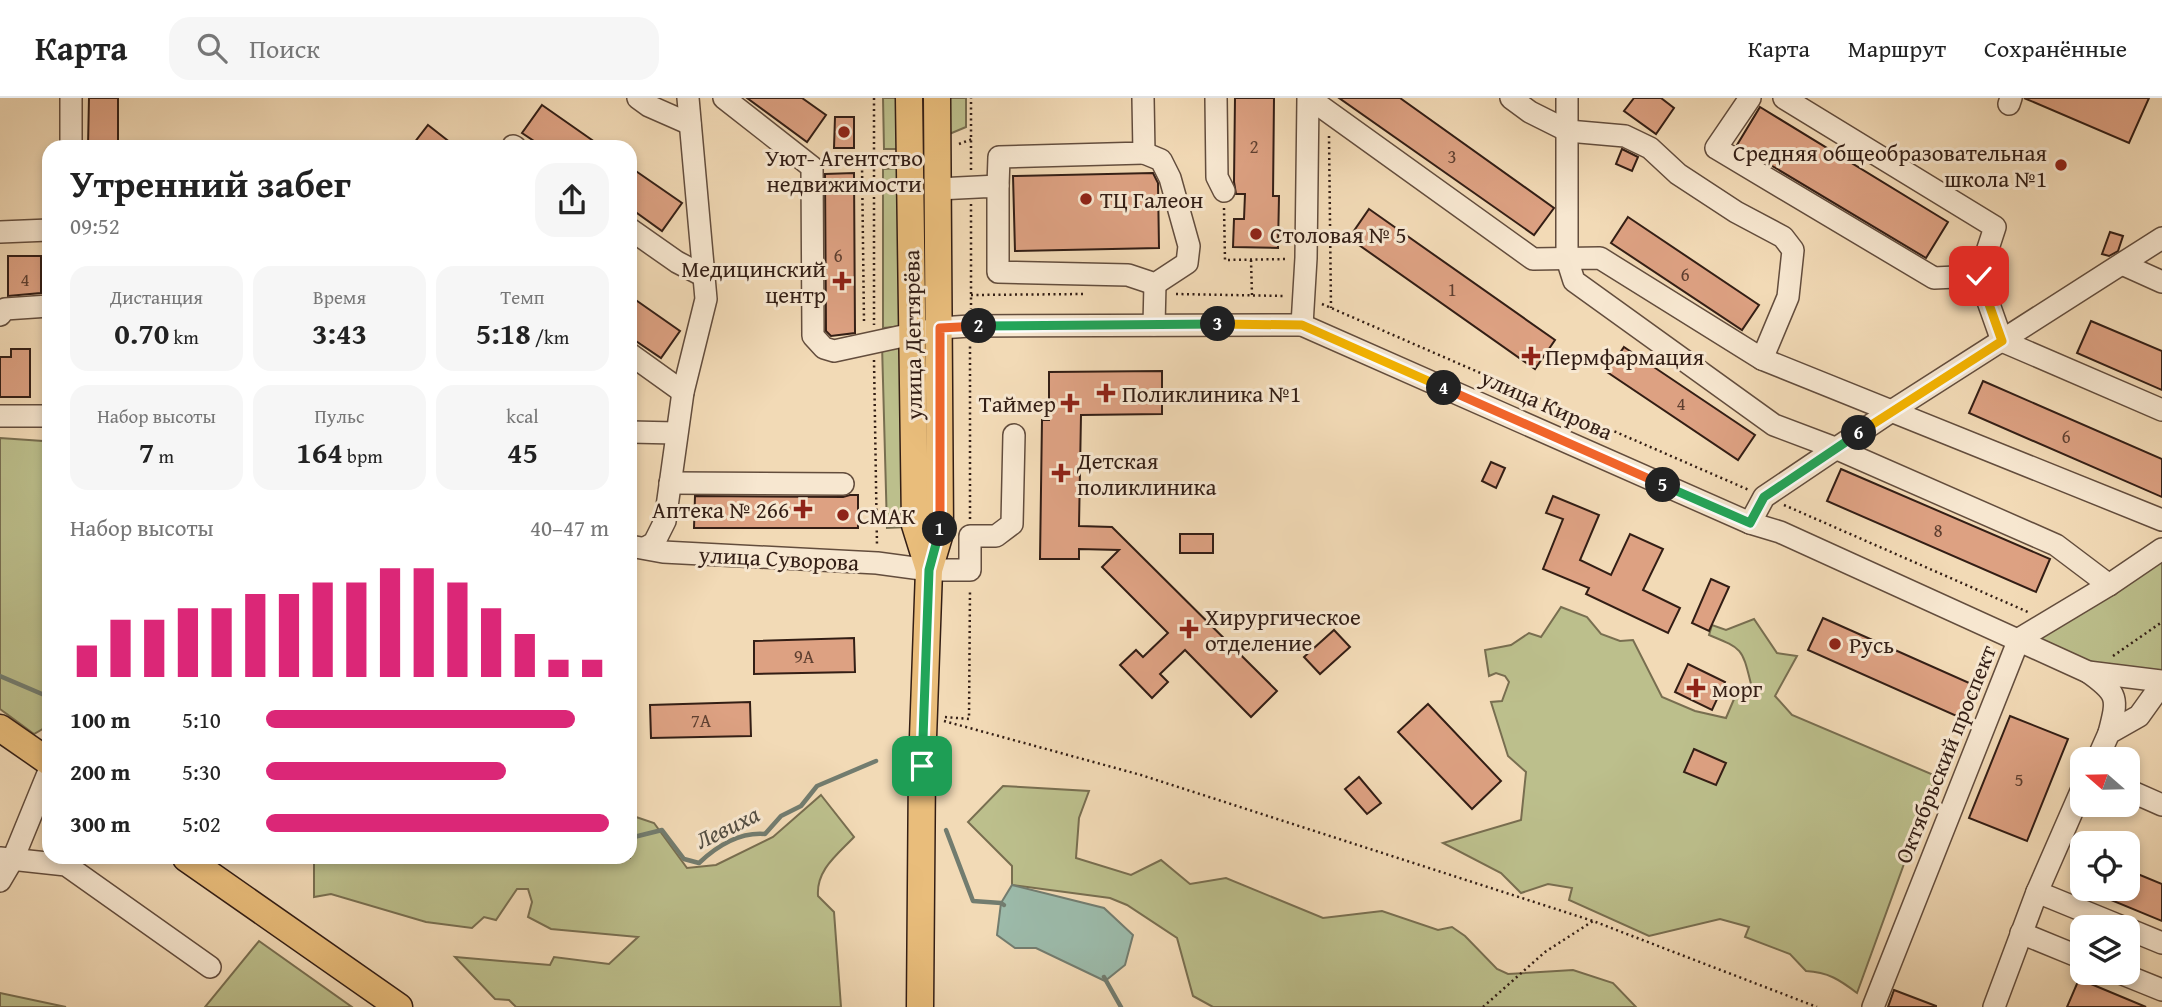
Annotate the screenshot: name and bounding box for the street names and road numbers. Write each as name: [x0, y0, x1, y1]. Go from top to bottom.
street label: улица Дегтярёва: [894, 249, 930, 422]
street label: улица Кирова: [1475, 360, 1618, 448]
street label: улица Суворова: [697, 537, 860, 579]
street label: Октябрьский проспект: [1886, 640, 2004, 868]

